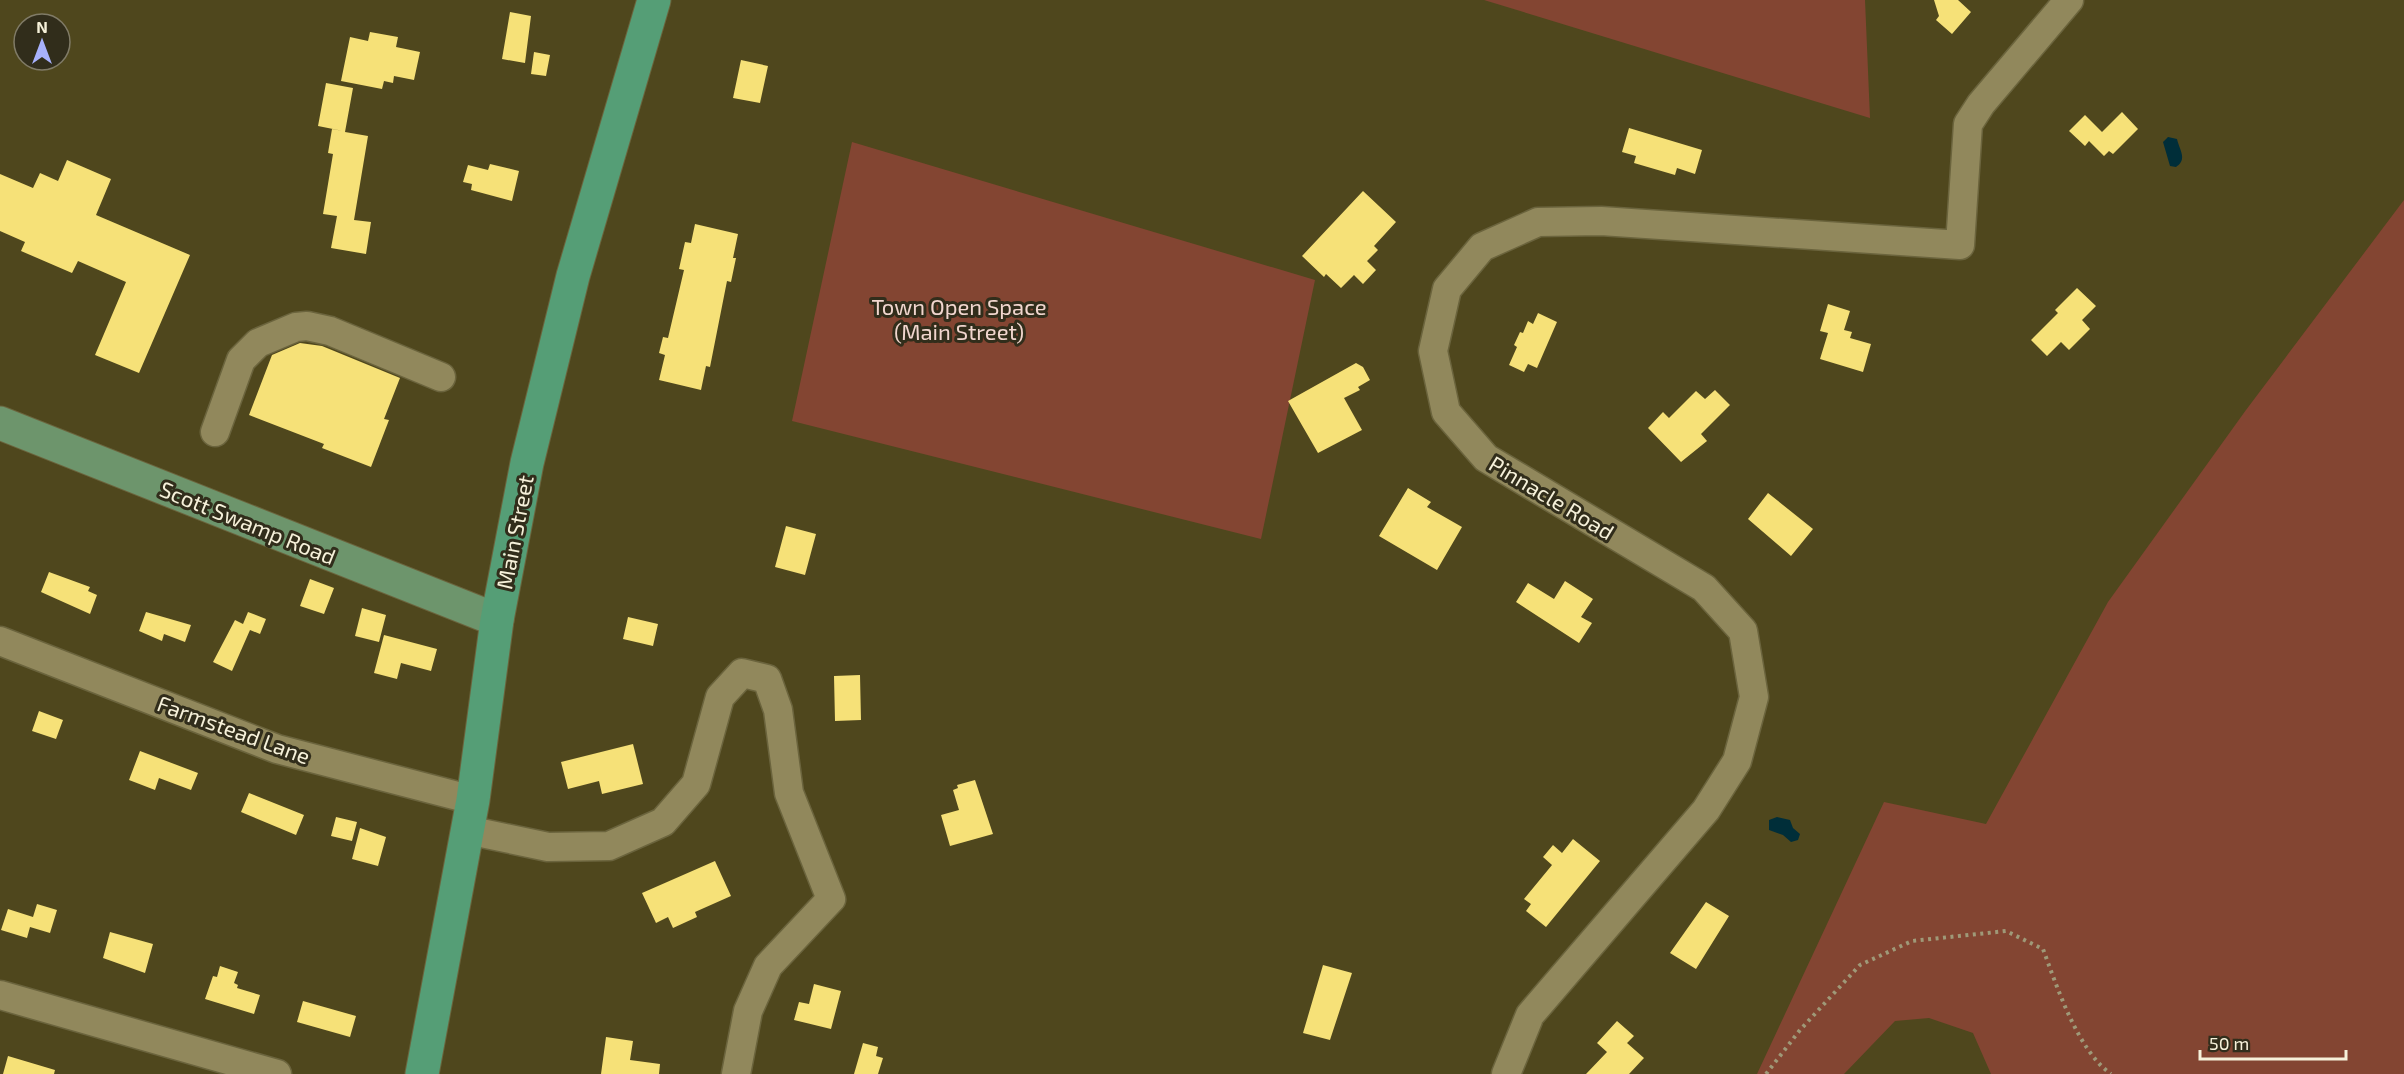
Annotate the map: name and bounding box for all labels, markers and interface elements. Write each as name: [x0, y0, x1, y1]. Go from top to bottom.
north arrow: [12, 12, 72, 72]
text: N: [36, 17, 48, 36]
park label: Town Open Space (Main Street): [871, 293, 1047, 344]
street label: Pinnacle Road: [1485, 450, 1619, 544]
street label: Main Street: [490, 473, 538, 591]
street label: Scott Swamp Road: [156, 475, 340, 569]
street label: Farmstead Lane: [154, 689, 314, 769]
scale bar: [2200, 1023, 2346, 1061]
text: 50 m: [2209, 1032, 2249, 1054]

